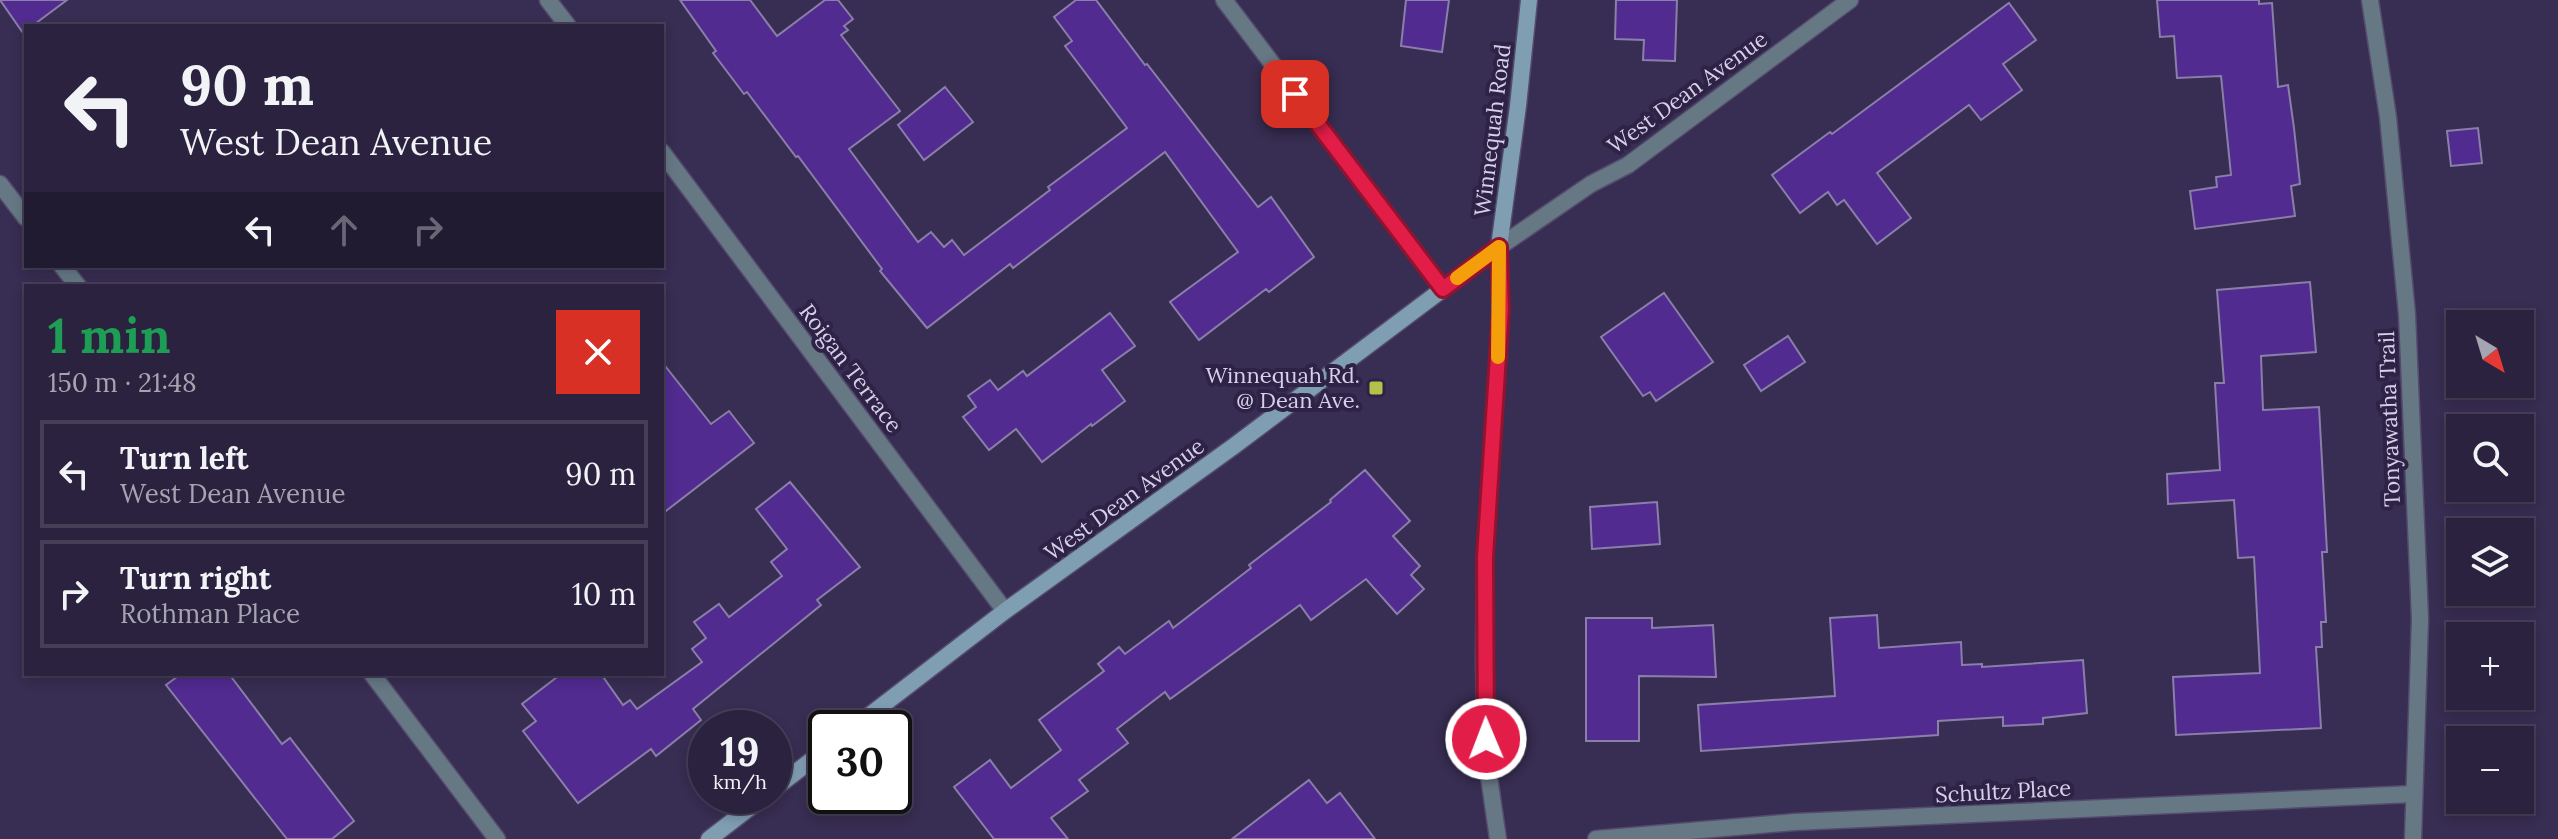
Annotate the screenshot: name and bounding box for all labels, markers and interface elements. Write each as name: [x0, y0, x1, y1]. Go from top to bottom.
street label: West Dean Avenue: [1602, 25, 1772, 159]
street label: Winnequah Road: [1468, 42, 1516, 218]
text: 90 m: [180, 49, 314, 120]
icon: left: [48, 56, 152, 160]
pin: [1261, 60, 1329, 128]
icon: arrive: [1273, 72, 1317, 116]
text: West Dean Avenue: [180, 119, 492, 165]
icon: left: [238, 208, 282, 252]
icon: ahead: [322, 208, 366, 252]
icon: right: [406, 208, 450, 252]
street label: Roigan Terrace: [793, 298, 909, 438]
text: 1 min: [48, 305, 171, 366]
button: close: [556, 310, 640, 394]
north arrow: [2446, 310, 2534, 398]
map controls: [2446, 310, 2534, 814]
street label: Tonyawatha Trail: [2372, 331, 2406, 507]
place label: Winnequah Rd. @ Dean Ave.: [1205, 361, 1360, 414]
text: 150 m · 21:48: [48, 366, 197, 399]
marker: Winnequah Rd. @ Dean Ave.: [1367, 379, 1385, 397]
button: search: [2446, 414, 2534, 502]
street label: West Dean Avenue: [1039, 432, 1209, 566]
text: Turn left: [120, 439, 248, 477]
icon: left: [52, 452, 96, 496]
text: 90 m: [565, 455, 636, 493]
text: West Dean Avenue: [120, 477, 346, 510]
button: layers: [2446, 518, 2534, 606]
text: Turn right: [120, 559, 271, 597]
icon: right: [52, 572, 96, 616]
text: 10 m: [572, 575, 636, 613]
text: Rothman Place: [120, 597, 300, 630]
button: +: [2446, 622, 2534, 710]
position arrow: [1444, 697, 1528, 781]
speed limit sign: 30: [808, 710, 912, 814]
text: 19: [720, 726, 760, 777]
button: −: [2446, 726, 2534, 814]
text: km/h: [713, 769, 767, 794]
street label: Schultz Place: [1934, 773, 2072, 809]

